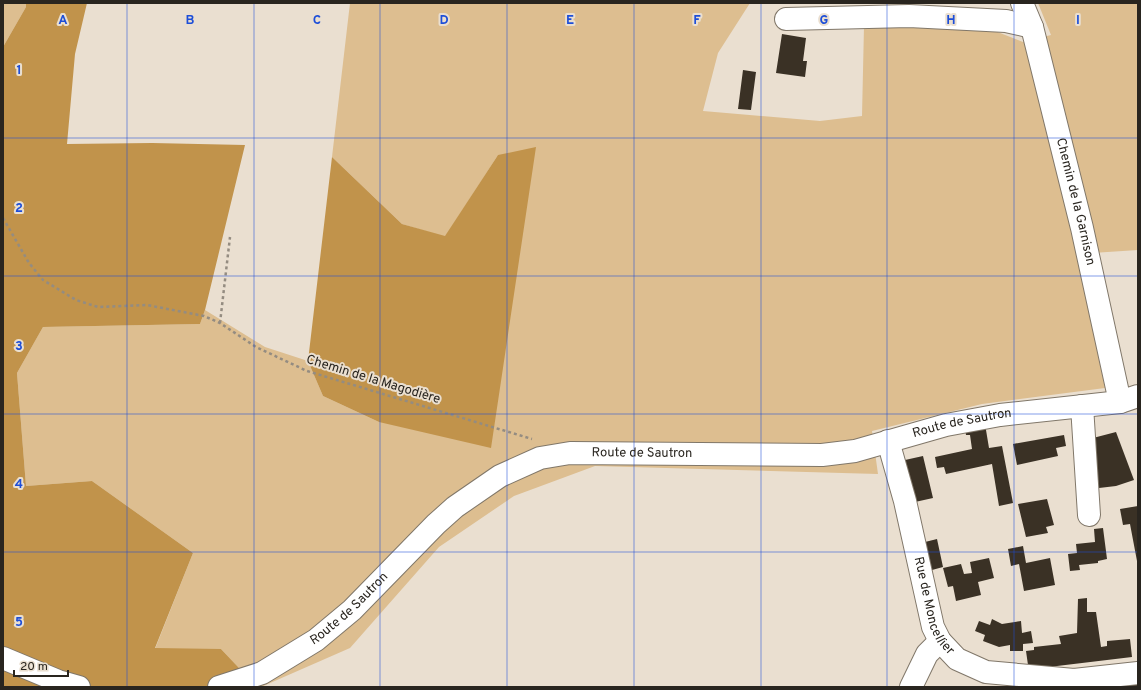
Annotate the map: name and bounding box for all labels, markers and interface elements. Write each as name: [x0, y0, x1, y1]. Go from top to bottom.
text: A: [58, 13, 68, 29]
text: B: [186, 13, 195, 29]
text: C: [313, 13, 321, 29]
text: D: [439, 13, 449, 29]
text: E: [566, 13, 574, 29]
text: F: [693, 13, 701, 29]
text: G: [820, 13, 829, 29]
text: H: [946, 13, 956, 29]
text: I: [1076, 13, 1080, 29]
text: 1: [16, 63, 22, 79]
street label: Chemin de la Garnison: [1052, 136, 1098, 267]
text: 2: [15, 201, 23, 217]
text: 3: [15, 339, 23, 355]
street label: Chemin de la Magodière: [304, 352, 442, 408]
street label: Route de Sautron: [911, 406, 1012, 442]
street label: Route de Sautron: [592, 445, 692, 462]
text: 4: [15, 477, 23, 493]
street label: Rue de Moncellier: [910, 555, 958, 659]
street label: Route de Sautron: [308, 569, 392, 649]
text: 5: [15, 615, 23, 631]
scale bar: [14, 652, 68, 678]
text: 20 m: [20, 659, 48, 675]

